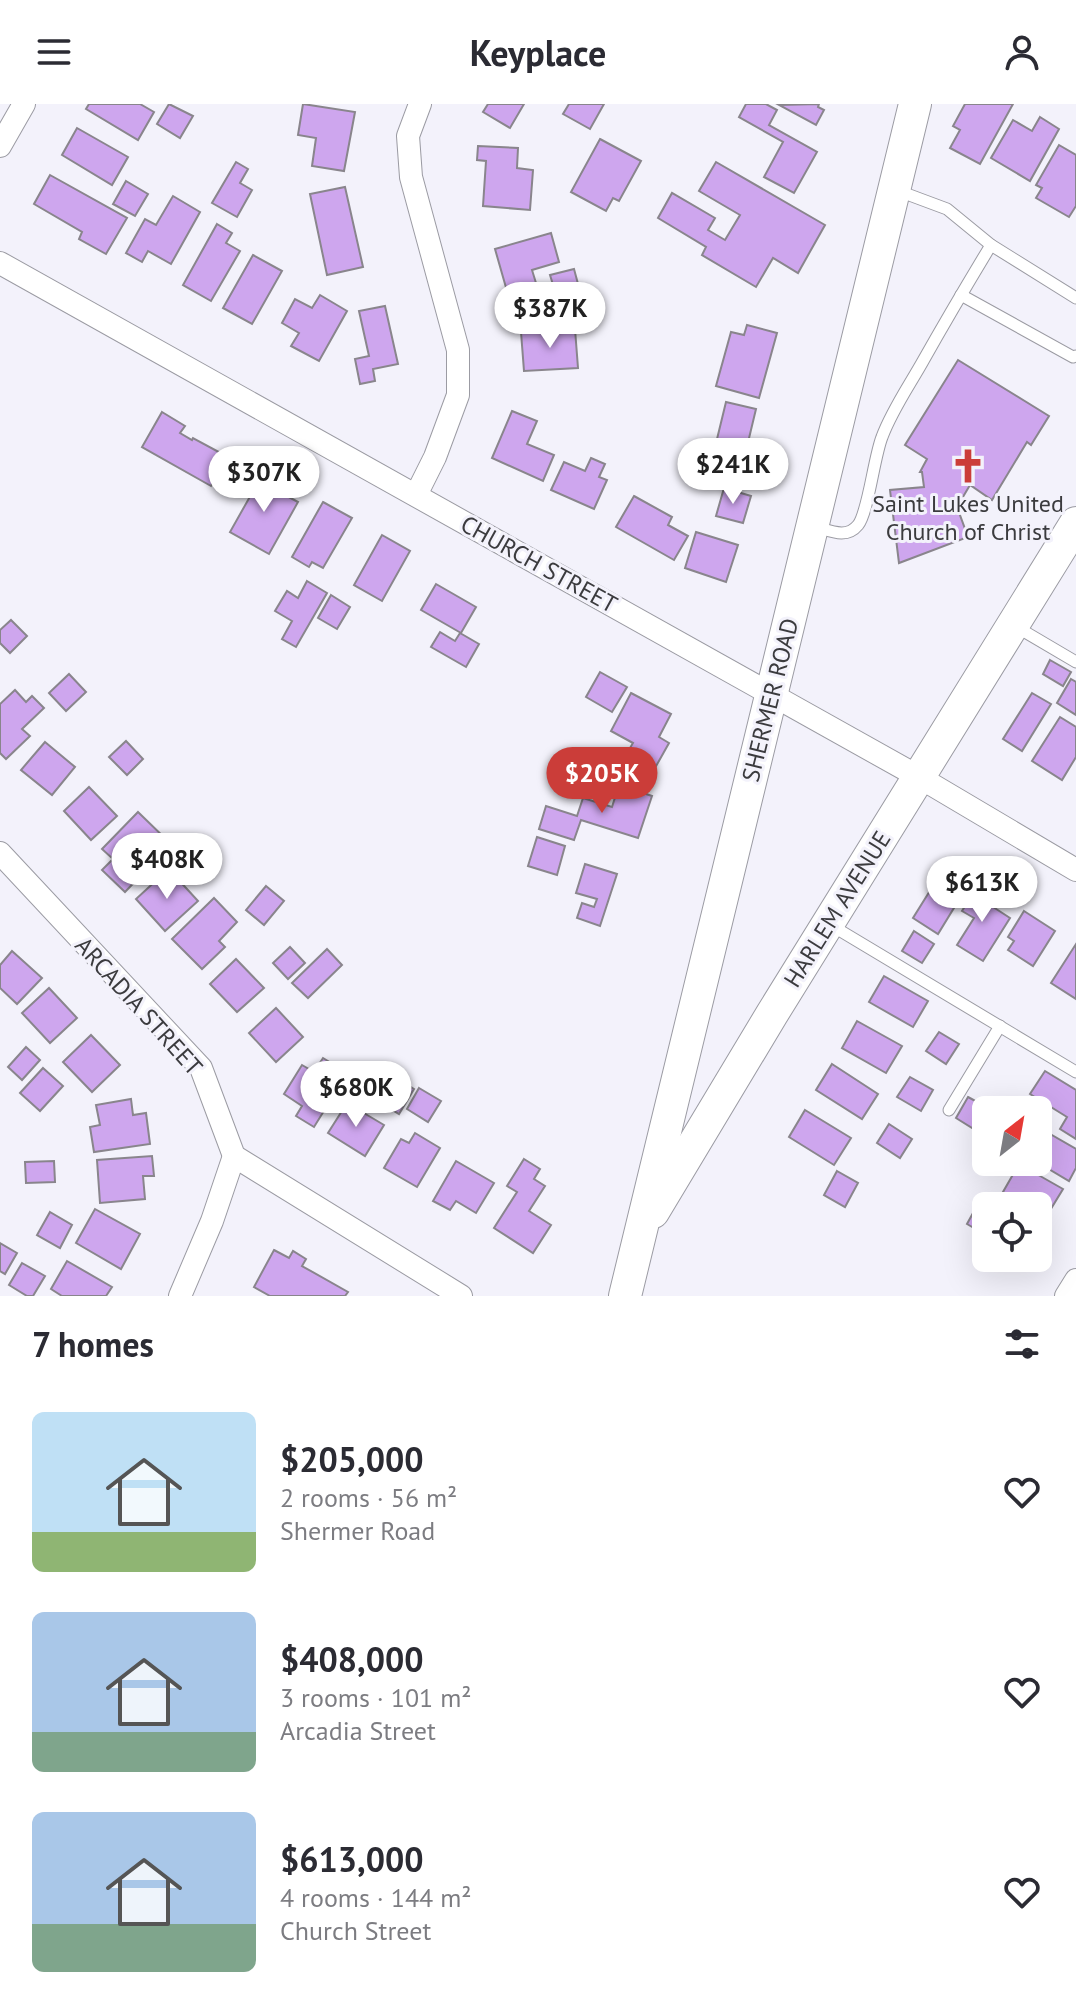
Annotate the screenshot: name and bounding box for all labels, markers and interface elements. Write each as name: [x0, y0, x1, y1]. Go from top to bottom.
text: Keyplace: [470, 29, 606, 76]
icon: menu: [32, 30, 76, 74]
icon: person: [1000, 30, 1044, 74]
pin: $387K: [494, 282, 606, 350]
text: $387K: [512, 291, 588, 324]
pin: $241K: [677, 438, 789, 506]
pin: $307K: [208, 446, 320, 514]
text: $241K: [695, 447, 771, 480]
church icon: Saint Lukes United Church of Christ: [949, 447, 987, 485]
text: $307K: [226, 455, 302, 488]
place label: Saint Lukes United Church of Christ: [872, 488, 1064, 547]
street label: CHURCH STREET: [455, 508, 623, 620]
street label: SHERMER ROAD: [735, 615, 805, 785]
pin: $205K: [546, 747, 658, 815]
text: $205K: [564, 756, 640, 789]
street label: HARLEM AVENUE: [777, 825, 897, 993]
pin: $408K: [111, 833, 223, 901]
text: $408K: [129, 842, 205, 875]
pin: $613K: [926, 856, 1038, 924]
text: $613K: [944, 865, 1020, 898]
street label: ARCADIA STREET: [69, 930, 209, 1082]
pin: $680K: [300, 1061, 412, 1129]
text: $680K: [318, 1070, 394, 1103]
north arrow: [972, 1096, 1052, 1176]
map controls: [972, 1096, 1052, 1272]
button: locate: [972, 1192, 1052, 1272]
text: 7 homes: [32, 1322, 154, 1366]
icon: filters: [1000, 1322, 1044, 1366]
text: $205,000: [280, 1437, 424, 1481]
icon: home: [96, 1444, 192, 1540]
icon: heart: [1000, 1470, 1044, 1514]
text: 2 rooms · 56 m²: [280, 1481, 457, 1514]
text: Shermer Road: [280, 1514, 435, 1547]
text: $408,000: [280, 1637, 424, 1681]
icon: home: [96, 1644, 192, 1740]
icon: heart: [1000, 1670, 1044, 1714]
text: 3 rooms · 101 m²: [280, 1681, 472, 1714]
text: Arcadia Street: [280, 1714, 436, 1747]
text: $613,000: [280, 1837, 424, 1881]
icon: home: [96, 1844, 192, 1940]
icon: heart: [1000, 1870, 1044, 1914]
text: 4 rooms · 144 m²: [280, 1881, 472, 1914]
text: Church Street: [280, 1914, 431, 1947]

